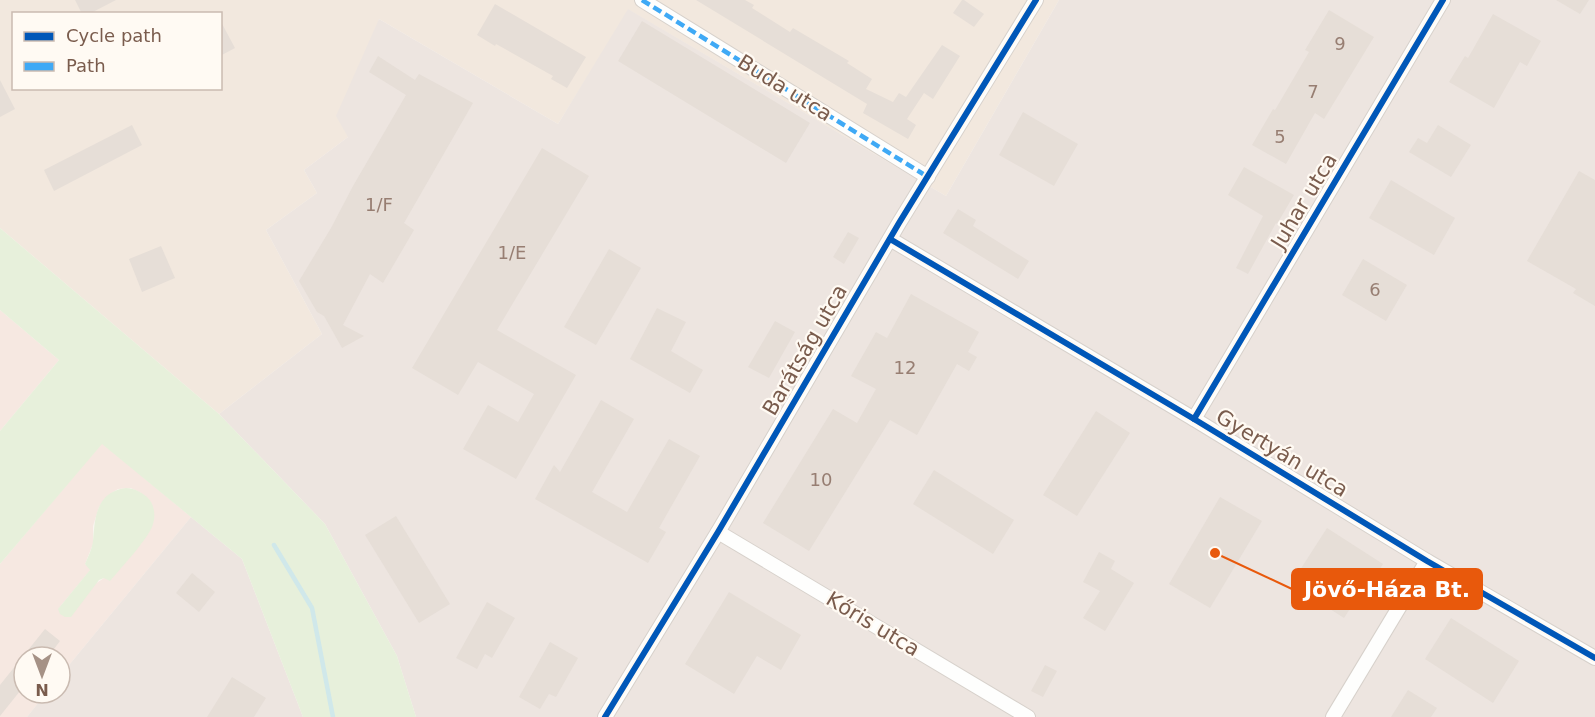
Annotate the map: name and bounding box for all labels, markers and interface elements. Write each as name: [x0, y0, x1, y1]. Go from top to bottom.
legend: [12, 12, 222, 90]
text: Cycle path: [66, 25, 162, 46]
house number: 9: [1334, 33, 1346, 54]
street label: Buda utca: [733, 50, 837, 126]
text: Path: [66, 55, 106, 76]
house number: 7: [1307, 81, 1319, 102]
house number: 5: [1274, 126, 1286, 147]
street label: Juhar utca: [1265, 149, 1342, 255]
house number: 1/F: [365, 194, 393, 215]
house number: 1/E: [498, 242, 526, 263]
house number: 6: [1369, 279, 1381, 300]
street label: Barátság utca: [758, 280, 852, 420]
house number: 12: [894, 357, 916, 378]
street label: Gyertyán utca: [1212, 404, 1352, 502]
house number: 10: [810, 469, 832, 490]
callout: Jövő-Háza Bt.: [1292, 569, 1482, 609]
text: Jövő-Háza Bt.: [1302, 577, 1470, 602]
street label: Kőris utca: [822, 587, 924, 661]
north arrow: [12, 645, 72, 705]
text: N: [35, 680, 49, 699]

